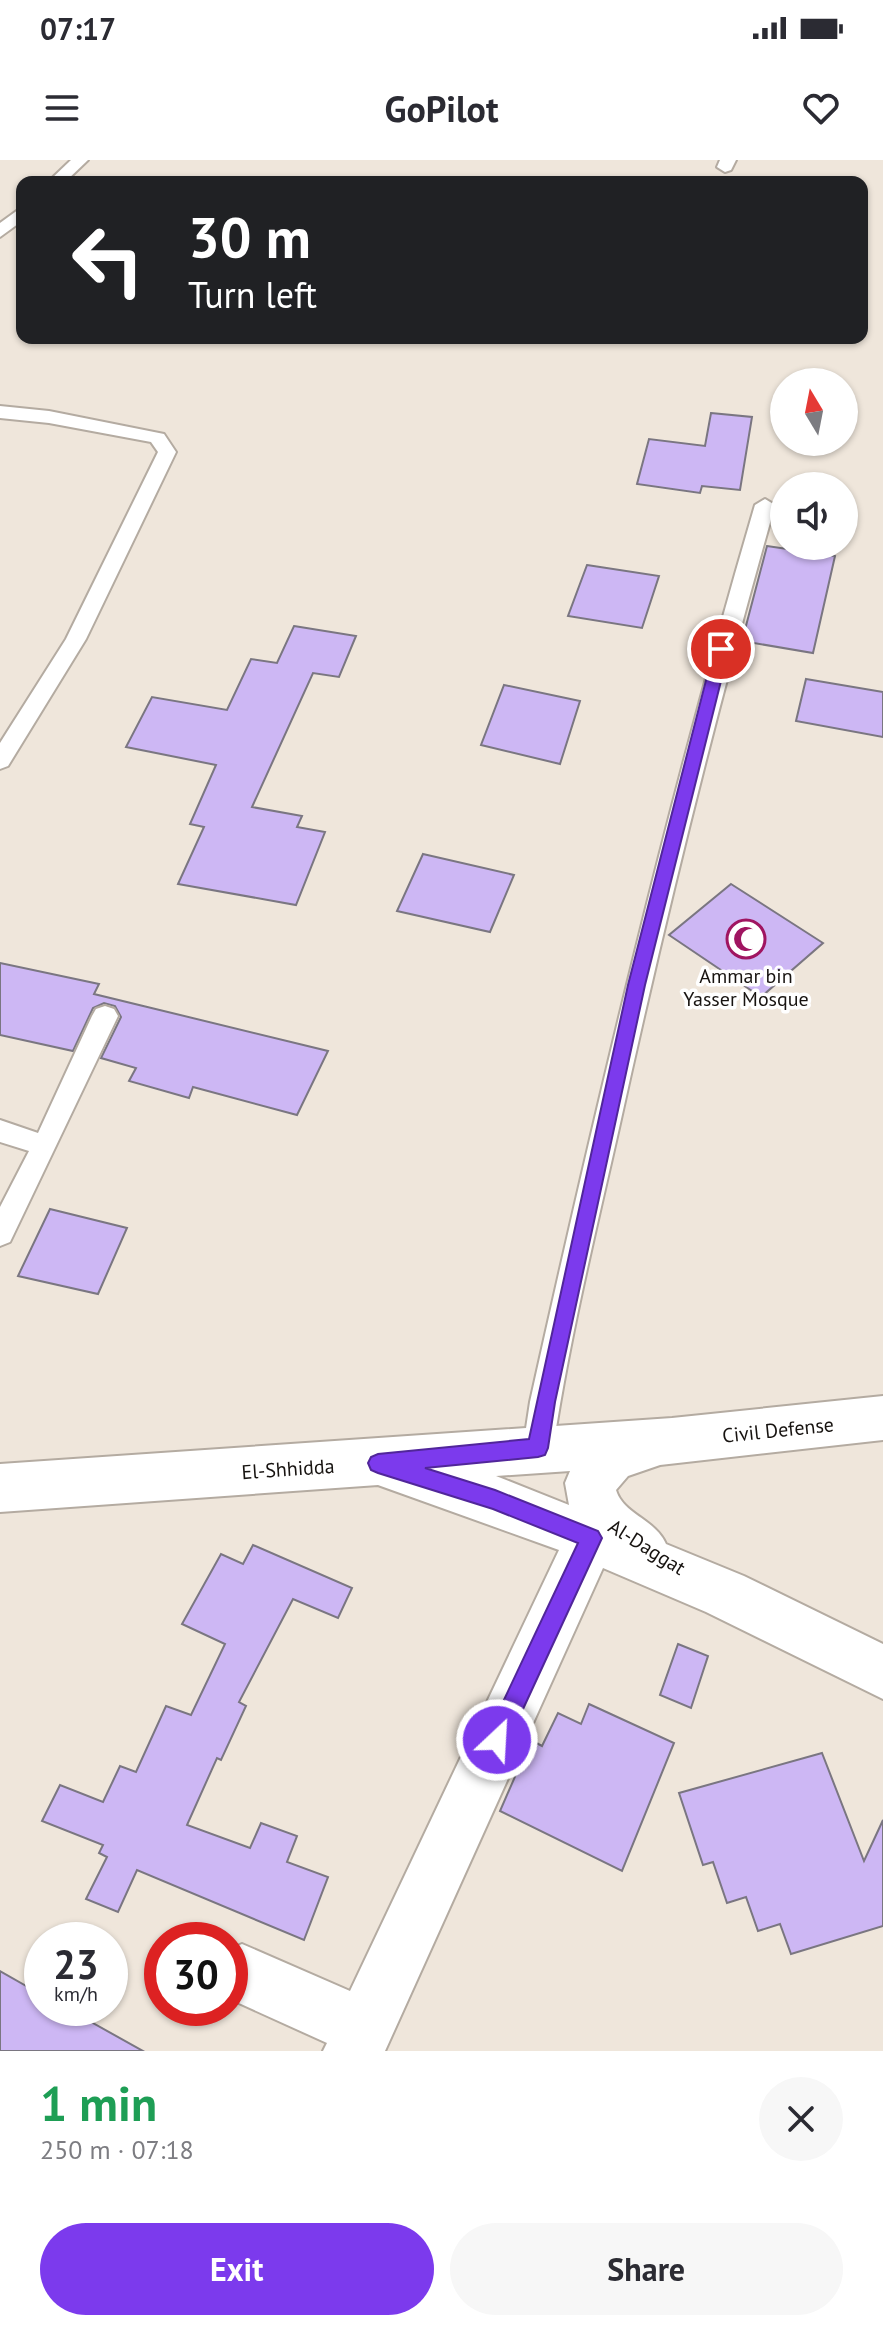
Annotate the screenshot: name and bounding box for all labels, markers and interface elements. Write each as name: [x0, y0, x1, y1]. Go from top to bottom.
text: 07:17: [40, 9, 116, 48]
text: GoPilot: [384, 85, 499, 132]
icon: menu: [40, 86, 84, 130]
icon: heart: [799, 86, 843, 130]
text: 30 m: [188, 201, 311, 273]
icon: left: [56, 208, 160, 312]
text: Turn left: [188, 271, 317, 318]
north arrow: [770, 368, 858, 456]
map controls: [770, 368, 858, 560]
button: sound: [770, 472, 858, 560]
pin: [687, 615, 755, 683]
icon: arrive: [699, 627, 743, 671]
mosque icon: Ammar bin Yasser Mosque: [725, 918, 767, 960]
place label: Ammar bin Yasser Mosque: [683, 963, 809, 1012]
street label: Civil Defense: [721, 1411, 835, 1449]
street label: El-Shhidda: [241, 1453, 335, 1485]
street label: Al-Daggat: [604, 1513, 691, 1581]
position arrow: [455, 1698, 539, 1782]
speed limit sign: 30: [144, 1922, 248, 2026]
text: 23: [53, 1938, 99, 1990]
text: km/h: [54, 1981, 98, 2007]
text: 1 min: [40, 2072, 157, 2134]
button: close: [759, 2077, 843, 2161]
text: 250 m · 07:18: [40, 2133, 194, 2166]
button: Exit: [40, 2223, 434, 2315]
button: Share: [450, 2223, 843, 2315]

